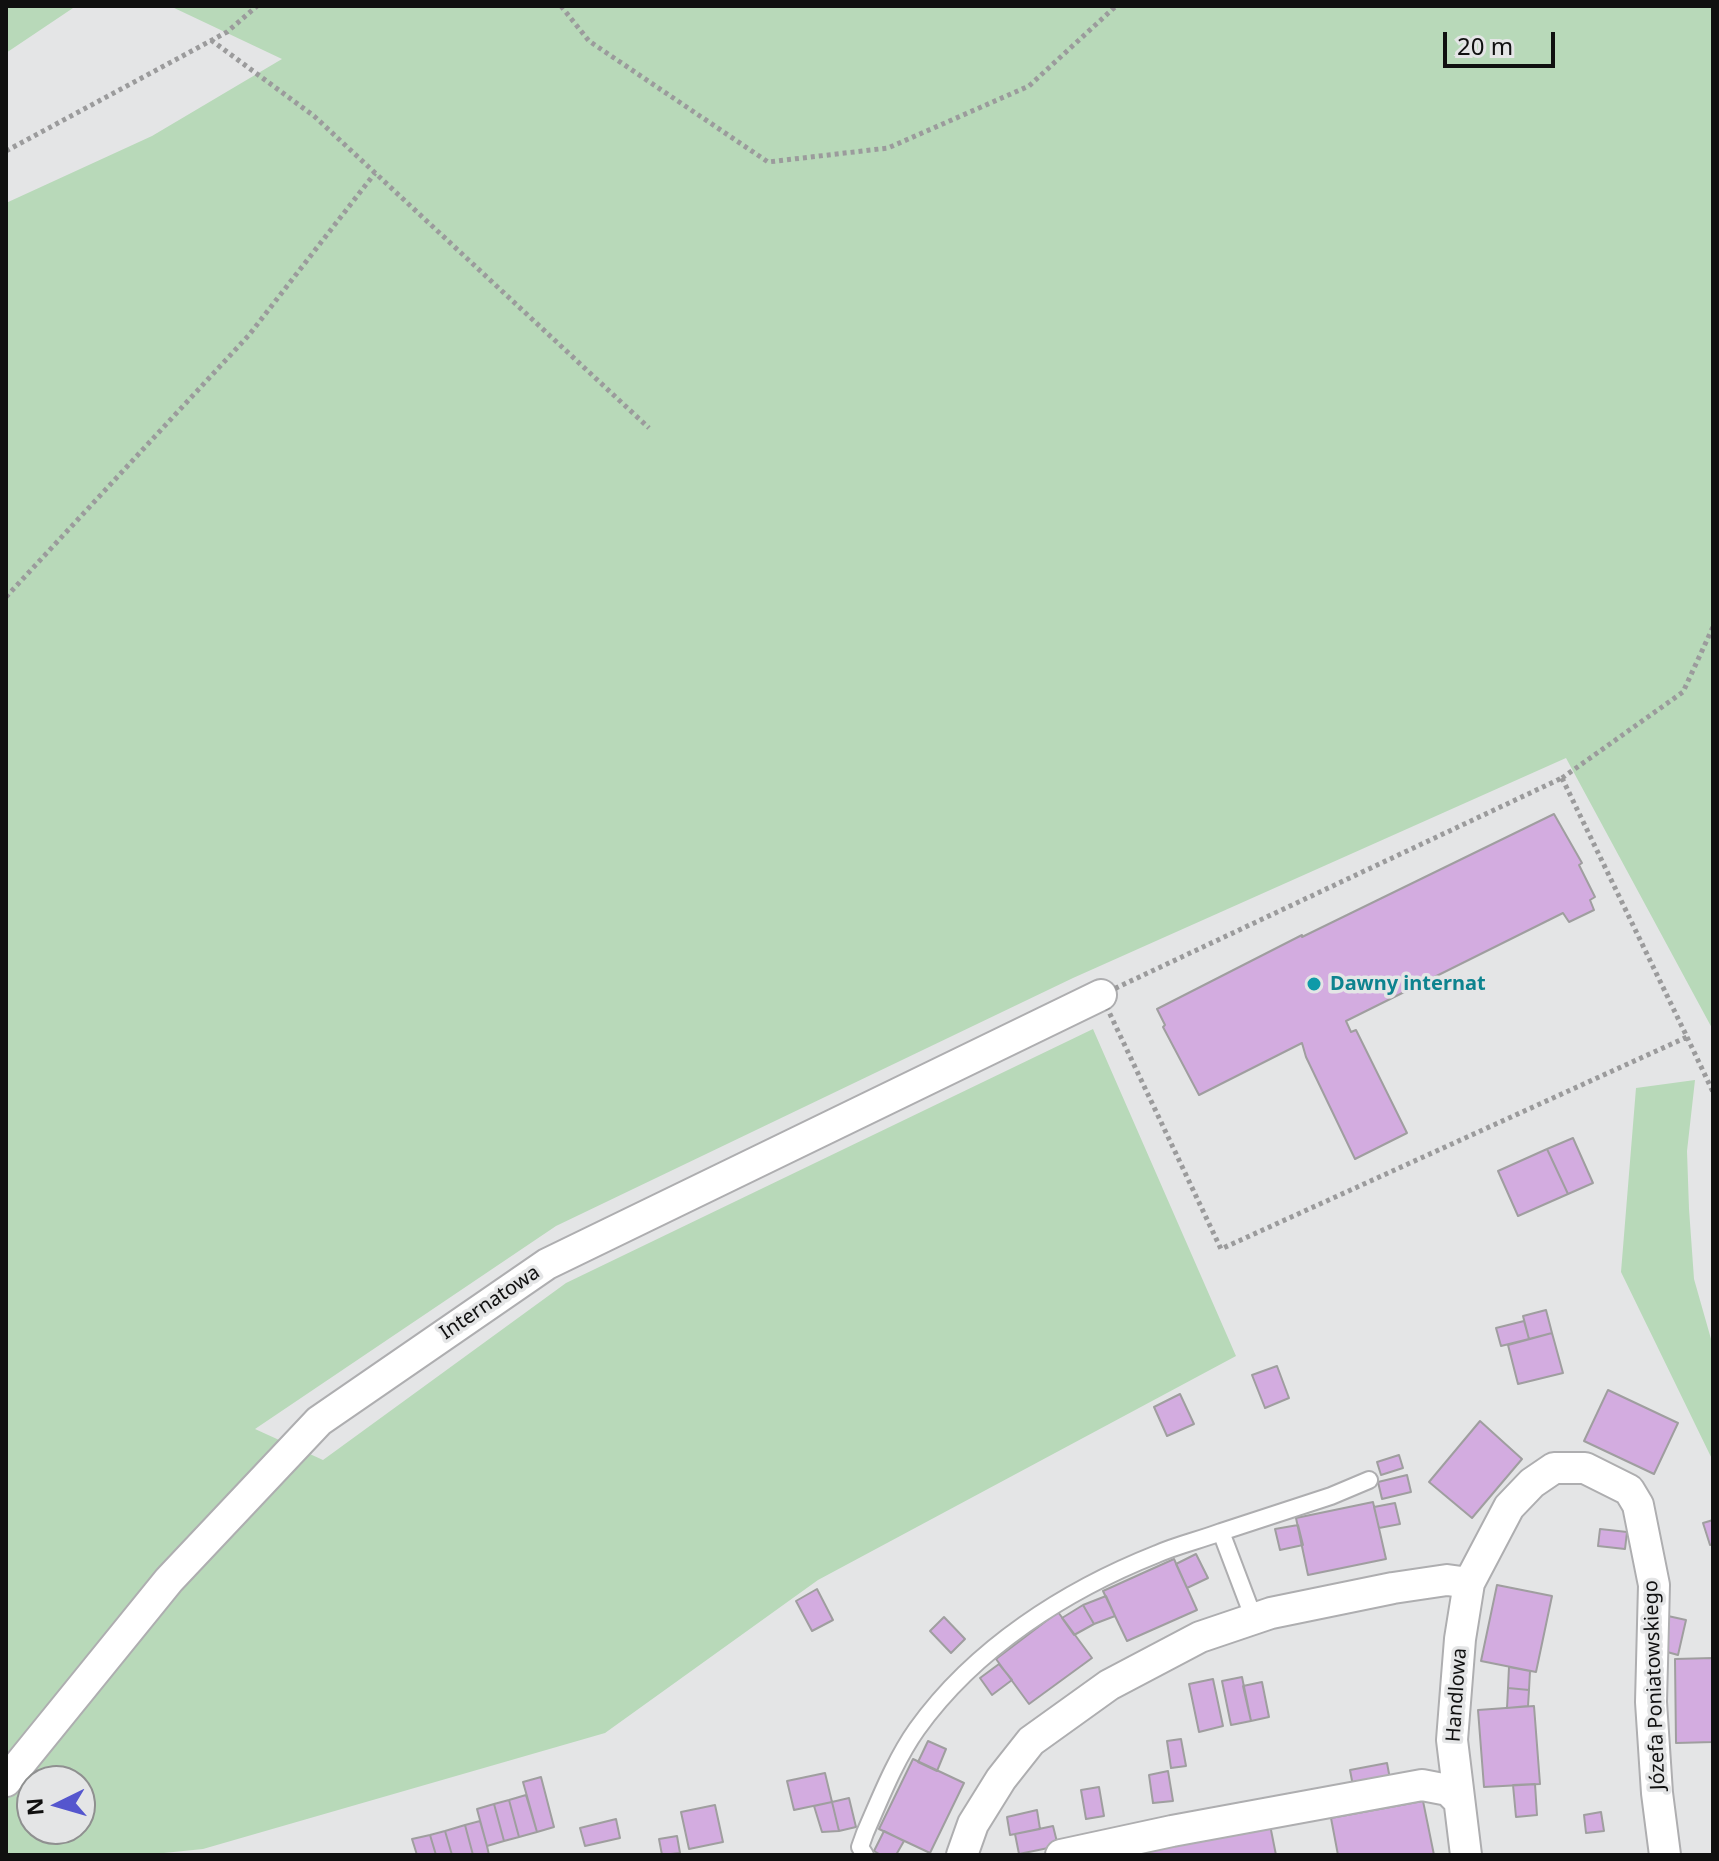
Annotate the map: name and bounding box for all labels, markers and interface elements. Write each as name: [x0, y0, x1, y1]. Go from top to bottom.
scale bar: [1447, 16, 1559, 66]
text: 20 m: [1457, 29, 1513, 62]
place label: Dawny internat: [1330, 972, 1486, 996]
marker: Dawny internat: [1305, 975, 1323, 993]
street label: Internatowa: [435, 1261, 545, 1345]
street label: Józefa Poniatowskiego: [1639, 1580, 1671, 1790]
street label: Handlowa: [1442, 1647, 1472, 1743]
north arrow: [16, 1765, 96, 1845]
text: N: [18, 1797, 50, 1817]

